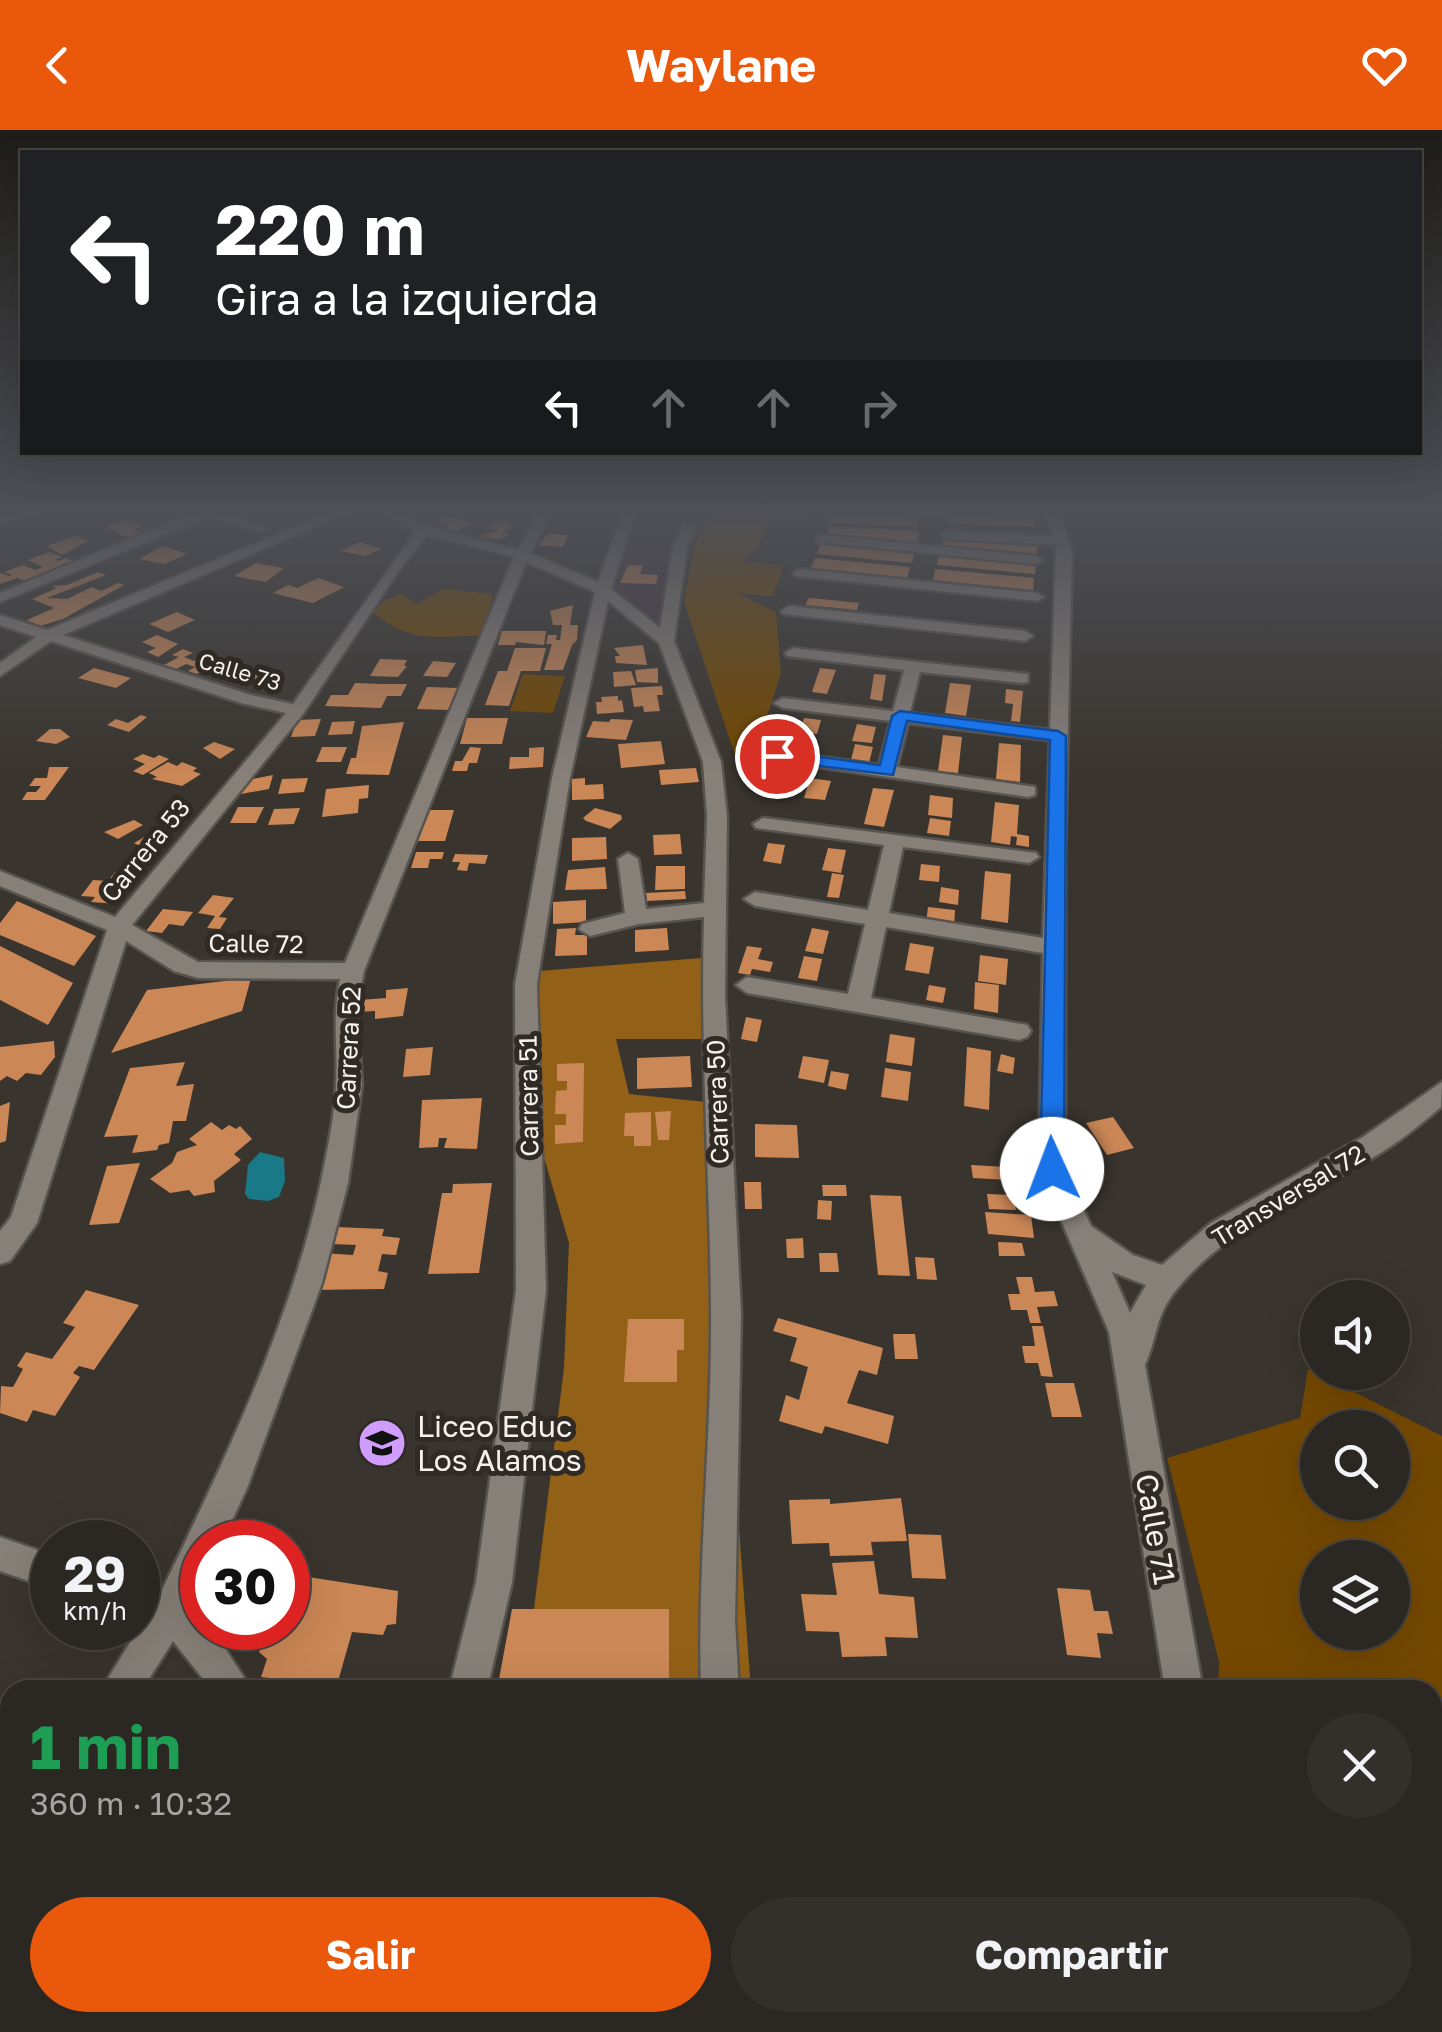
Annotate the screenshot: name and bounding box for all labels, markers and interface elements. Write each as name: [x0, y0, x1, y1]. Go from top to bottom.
icon: back: [30, 38, 85, 93]
text: Waylane: [626, 38, 816, 92]
icon: heart: [1357, 38, 1412, 93]
text: 220 m: [215, 186, 425, 270]
icon: left: [50, 190, 180, 320]
text: Gira a la izquierda: [215, 271, 599, 325]
icon: left: [536, 380, 591, 435]
icon: ahead: [641, 380, 696, 435]
icon: ahead: [746, 380, 801, 435]
icon: right: [851, 380, 906, 435]
street label: Calle 73: [196, 646, 284, 696]
pin: [735, 714, 820, 799]
icon: arrive: [750, 729, 805, 784]
street label: Carrera 53: [94, 792, 196, 908]
street label: Calle 72: [208, 927, 304, 959]
street label: Carrera 52: [329, 985, 367, 1111]
street label: Carrera 51: [511, 1035, 545, 1157]
street label: Carrera 50: [699, 1039, 735, 1165]
position arrow: [1000, 1117, 1104, 1221]
street label: Transversal 72: [1206, 1137, 1370, 1253]
map controls: [1300, 1280, 1410, 1650]
button: sound: [1300, 1280, 1410, 1390]
place label: Liceo Educ Los Alamos: [417, 1408, 582, 1478]
button: search: [1300, 1410, 1410, 1520]
school or university icon: Liceo Educ Los Alamos: [356, 1417, 408, 1469]
street label: Calle 71: [1129, 1471, 1183, 1587]
speed limit sign: 30: [180, 1520, 310, 1650]
button: layers: [1300, 1540, 1410, 1650]
text: 29: [64, 1543, 126, 1603]
text: km/h: [63, 1595, 127, 1626]
text: 1 min: [30, 1710, 181, 1782]
button: close: [1307, 1713, 1412, 1818]
text: 360 m · 10:32: [30, 1784, 232, 1822]
button: Salir: [30, 1897, 711, 2012]
button: Compartir: [731, 1897, 1412, 2012]

